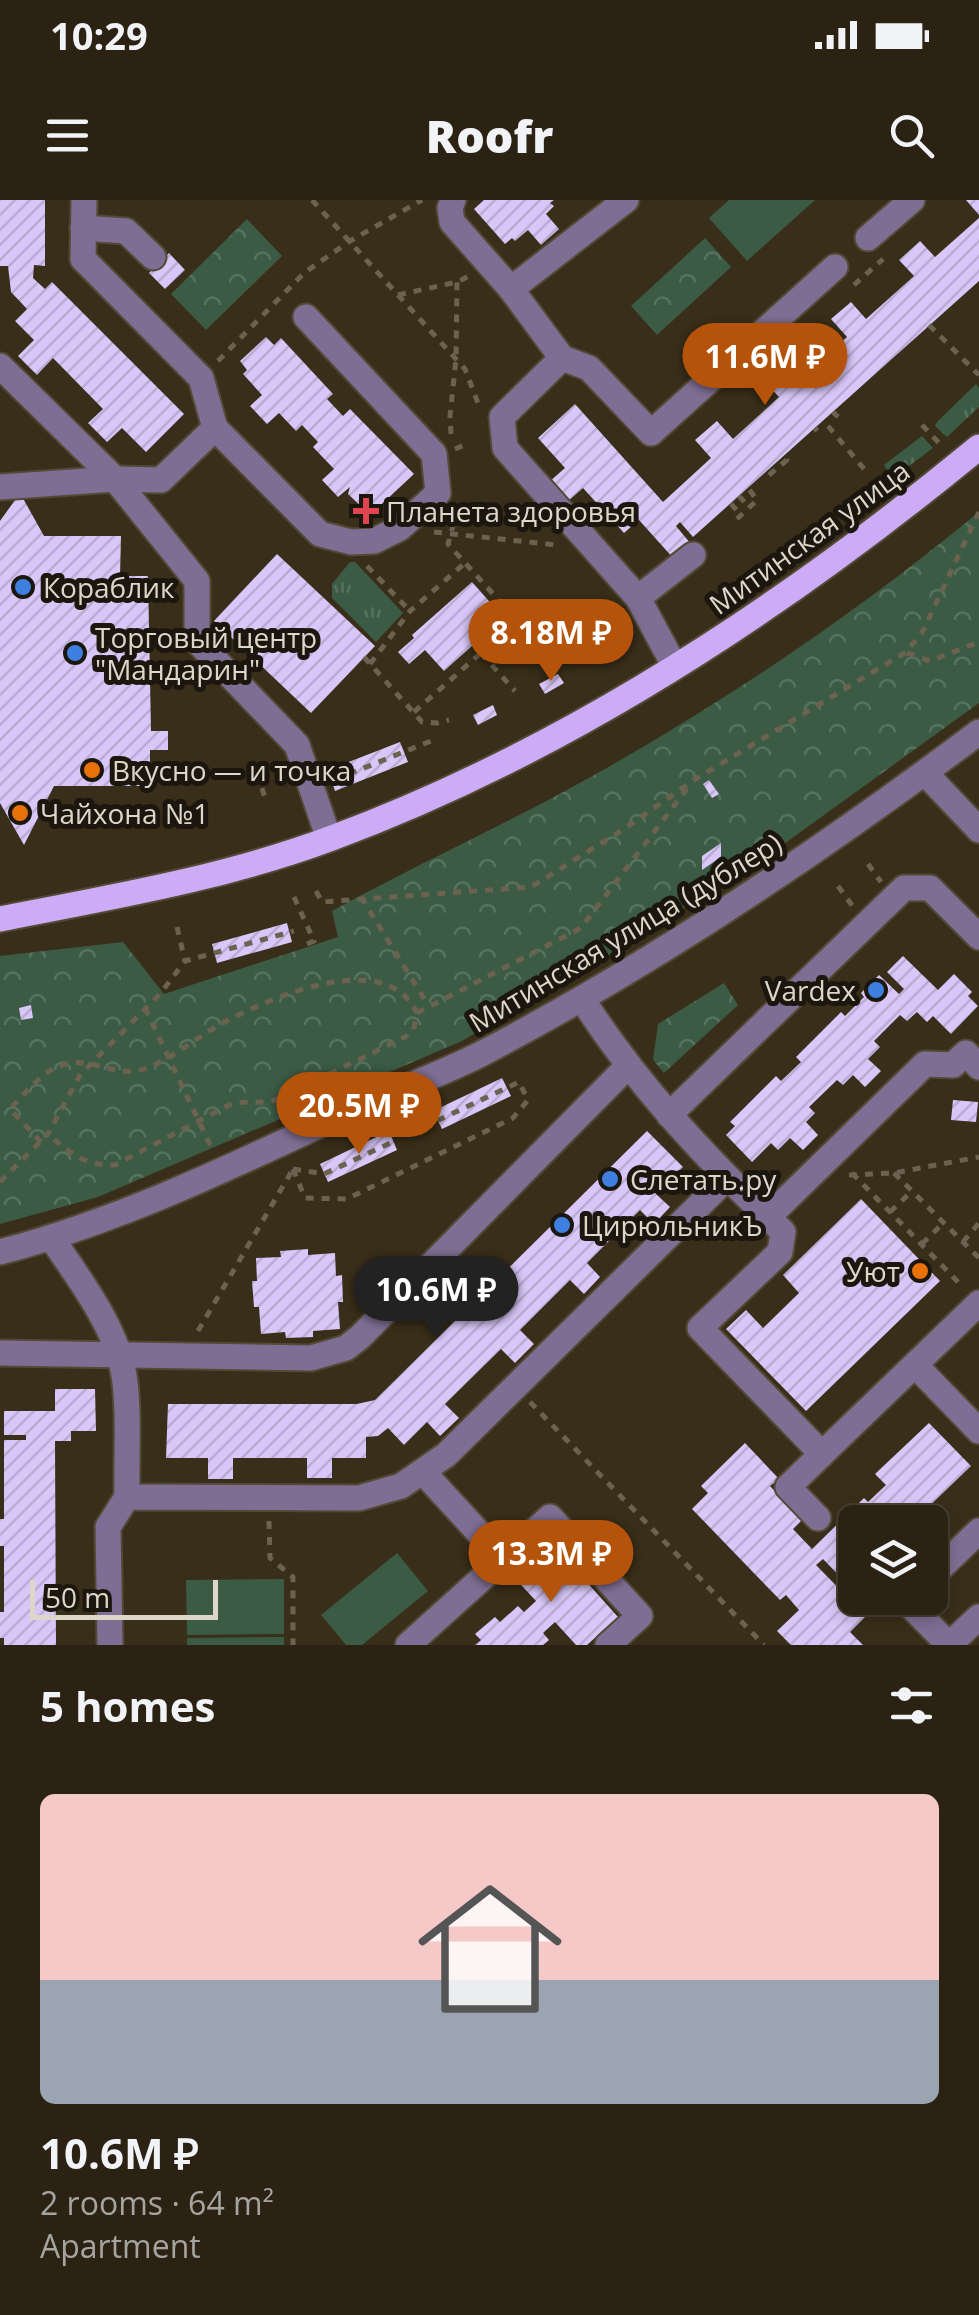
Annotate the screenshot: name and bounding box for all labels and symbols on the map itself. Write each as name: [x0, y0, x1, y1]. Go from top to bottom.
pin: 11.6M ₽: [673, 323, 857, 408]
street label: Митинская улица: [701, 451, 917, 623]
place label: Планета здоровья: [386, 492, 636, 530]
marker: Планета здоровья: [355, 500, 377, 522]
place label: Кораблик: [43, 568, 175, 606]
marker: Кораблик: [12, 576, 34, 598]
pin: 8.18M ₽: [459, 599, 643, 684]
place label: Торговый центр "Мандарин": [95, 618, 317, 688]
marker: Торговый центр "Мандарин": [64, 642, 86, 664]
place label: Вкусно — и точка: [112, 751, 351, 789]
marker: Вкусно — и точка: [81, 759, 103, 781]
place label: Чайхона №1: [40, 794, 209, 832]
marker: Чайхона №1: [9, 802, 31, 824]
street label: Митинская улица (дублер): [462, 823, 788, 1041]
place label: Vardex: [765, 971, 856, 1009]
marker: Vardex: [865, 979, 887, 1001]
pin: 20.5M ₽: [267, 1072, 451, 1157]
place label: Слетать.ру: [630, 1160, 777, 1198]
marker: Слетать.ру: [599, 1168, 621, 1190]
place label: ЦирюльникЪ: [582, 1206, 763, 1244]
marker: ЦирюльникЪ: [551, 1214, 573, 1236]
place label: Уют: [846, 1252, 900, 1290]
pin: 10.6M ₽: [344, 1256, 528, 1341]
marker: Уют: [909, 1260, 931, 1282]
pin: 13.3M ₽: [459, 1520, 643, 1605]
scale bar: [30, 1575, 218, 1620]

